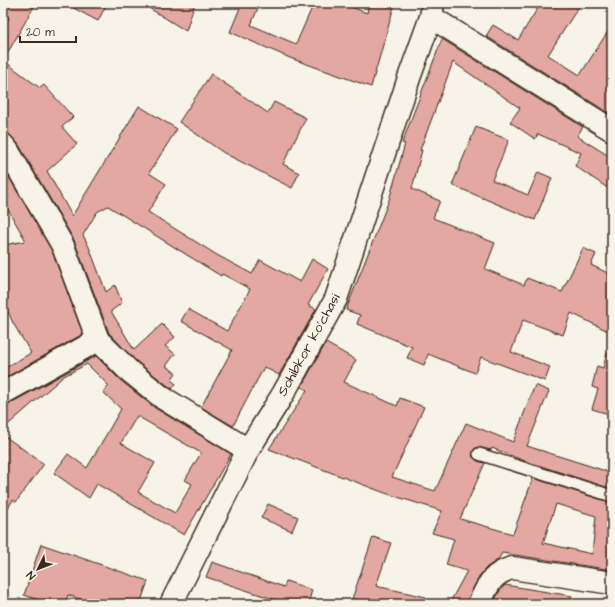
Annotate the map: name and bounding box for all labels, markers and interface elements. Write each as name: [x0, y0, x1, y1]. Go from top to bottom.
scale bar: [20, 18, 76, 44]
text: 20 m: [26, 24, 55, 41]
street label: Sohibkor ko'chasi: [273, 290, 345, 400]
north arrow: [18, 549, 58, 589]
text: N: [23, 568, 39, 583]

